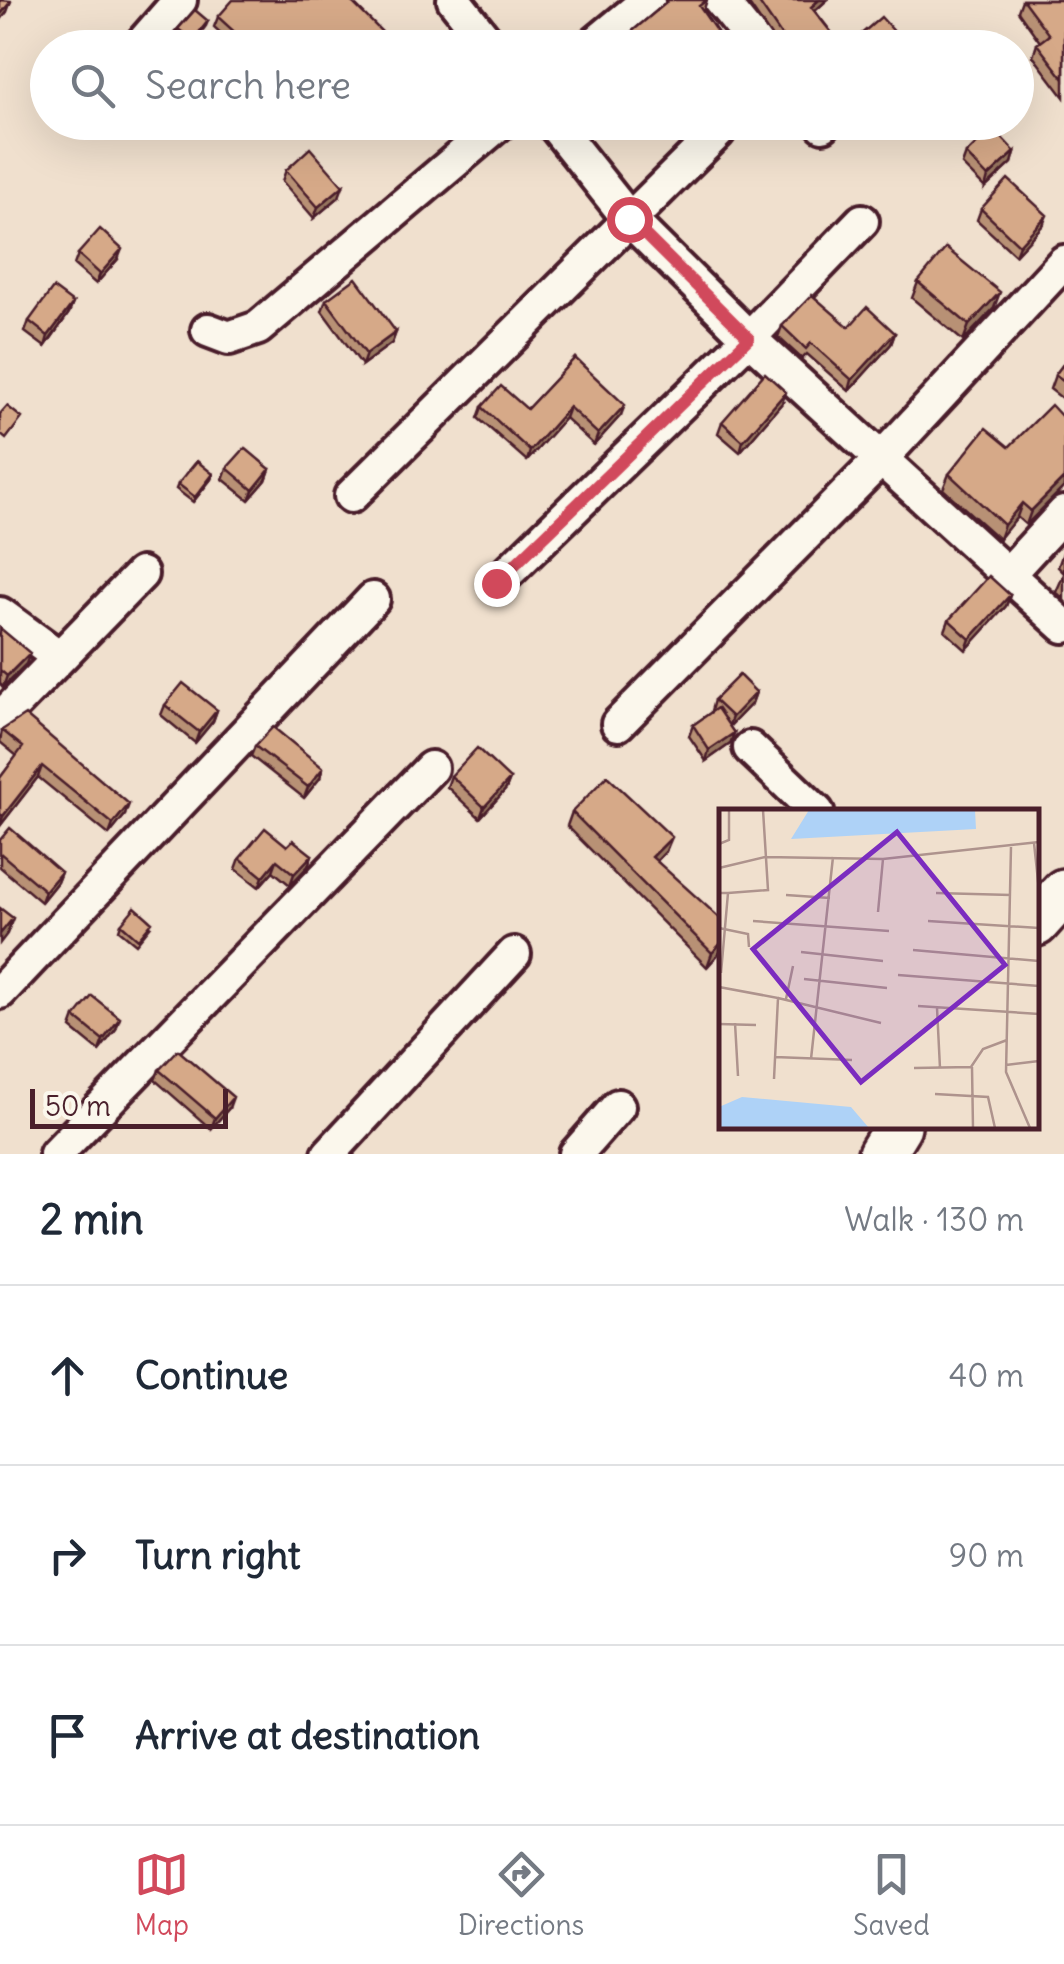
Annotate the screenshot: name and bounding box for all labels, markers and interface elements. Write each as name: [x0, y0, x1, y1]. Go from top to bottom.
search box: [30, 30, 1034, 140]
icon: search: [65, 58, 120, 113]
text: Search here: [145, 62, 351, 109]
route start: [607, 197, 653, 243]
route end: [474, 561, 520, 607]
inset map: [719, 809, 1039, 1129]
scale bar: [30, 1084, 228, 1128]
text: 50 m: [45, 1088, 111, 1124]
text: 2 min: [40, 1193, 144, 1245]
text: Walk · 130 m: [844, 1199, 1024, 1240]
icon: ahead: [40, 1348, 95, 1403]
text: Continue: [135, 1352, 288, 1399]
text: 40 m: [949, 1355, 1024, 1396]
icon: right: [40, 1528, 95, 1583]
text: Turn right: [135, 1532, 301, 1579]
text: 90 m: [949, 1535, 1024, 1576]
icon: arrive: [40, 1708, 95, 1763]
text: Arrive at destination: [135, 1712, 480, 1759]
tab: Map: [134, 1847, 189, 1943]
tab: Directions: [458, 1847, 584, 1943]
tab: Saved: [853, 1847, 930, 1943]

